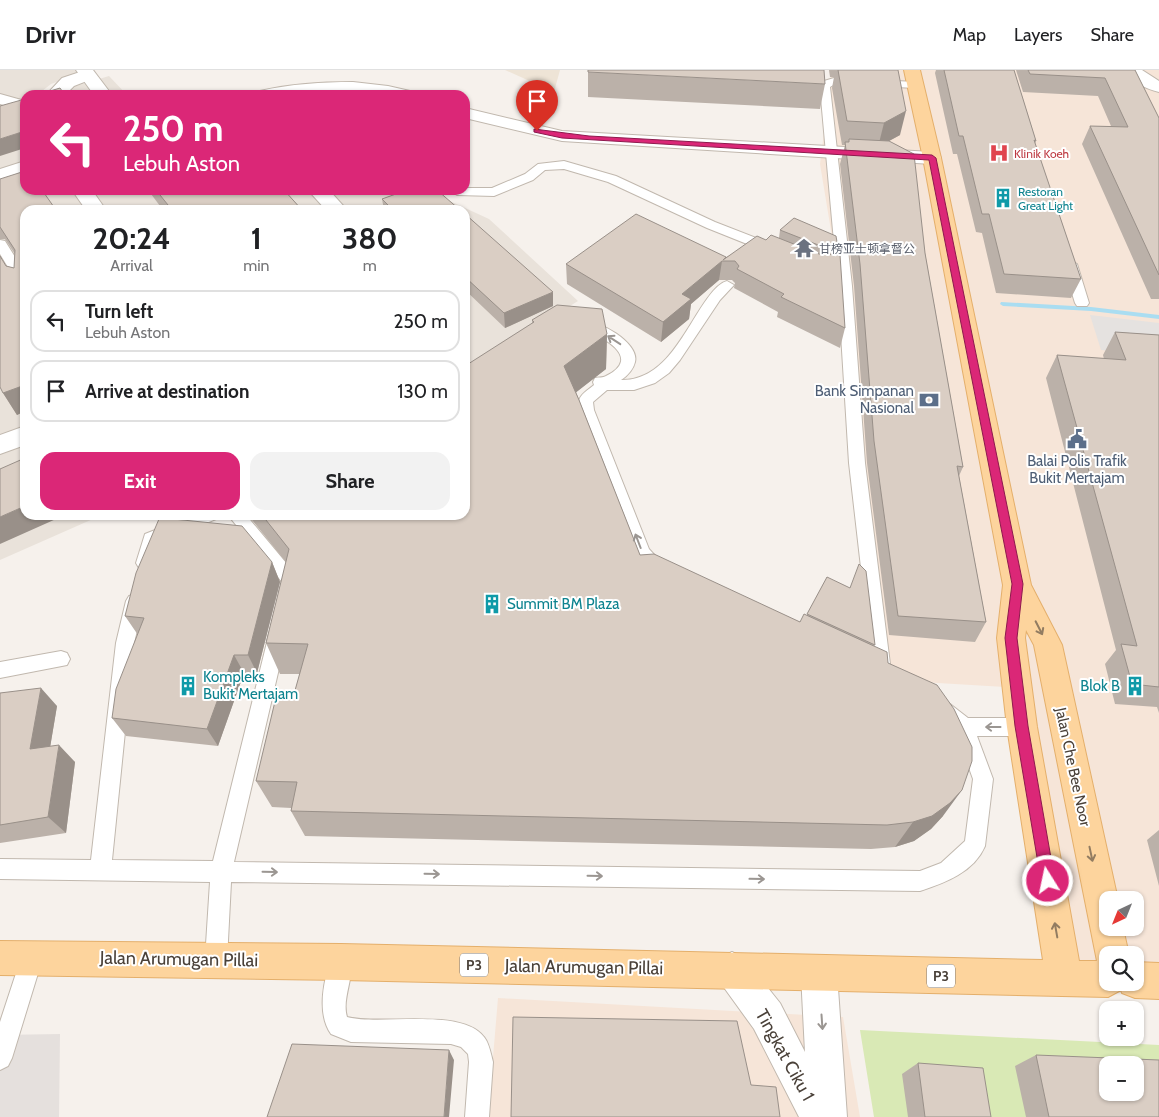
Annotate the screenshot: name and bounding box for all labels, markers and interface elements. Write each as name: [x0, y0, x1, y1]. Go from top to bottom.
text: Drivr: [25, 20, 76, 49]
text: Map: [953, 24, 986, 46]
text: Layers: [1014, 24, 1063, 46]
text: Share: [1091, 24, 1134, 46]
pin: [516, 80, 558, 131]
icon: arrive: [523, 87, 551, 115]
text: 250 m: [123, 107, 223, 150]
icon: left: [40, 110, 105, 175]
hospital icon: Klinik Koeh: [988, 142, 1010, 164]
place label: Klinik Koeh: [1014, 146, 1069, 161]
text: Lebuh Aston: [123, 150, 240, 177]
place label: Restoran Great Light: [1018, 184, 1073, 213]
building icon: Restoran Great Light: [992, 187, 1014, 209]
text: 20:24: [92, 220, 171, 257]
text: 1: [251, 220, 262, 257]
text: 380: [342, 220, 397, 257]
temple icon: 甘榜亚士顿拿督公: [793, 237, 815, 259]
place label: 甘榜亚士顿拿督公: [819, 241, 915, 256]
text: Arrival: [110, 256, 153, 275]
text: min: [243, 256, 270, 275]
text: m: [363, 256, 377, 275]
text: Turn left: [85, 300, 153, 323]
icon: left: [42, 307, 70, 335]
text: 250 m: [394, 310, 448, 333]
text: Lebuh Aston: [85, 323, 170, 342]
one-way arrow: [607, 334, 621, 345]
icon: arrive: [42, 377, 70, 405]
text: Arrive at destination: [85, 380, 249, 403]
text: 130 m: [397, 380, 448, 403]
place label: Bank Simpanan Nasional: [815, 382, 914, 417]
bank icon: Bank Simpanan Nasional: [918, 389, 940, 411]
public building icon: Balai Polis Trafik Bukit Mertajam: [1066, 428, 1088, 450]
button: Exit: [40, 452, 240, 510]
button: Share: [250, 452, 450, 510]
place label: Balai Polis Trafik Bukit Mertajam: [1027, 452, 1127, 487]
one-way arrow: [632, 534, 642, 549]
building icon: Summit BM Plaza: [481, 593, 503, 615]
place label: Summit BM Plaza: [507, 595, 620, 613]
one-way arrow: [1035, 620, 1044, 635]
place label: Kompleks Bukit Mertajam: [203, 668, 298, 703]
building icon: Kompleks Bukit Mertajam: [177, 675, 199, 697]
building icon: Blok B: [1124, 675, 1146, 697]
place label: Blok B: [1080, 677, 1120, 695]
street label: Jalan Che Bee Noor: [1051, 705, 1094, 828]
one-way arrow: [985, 722, 1002, 732]
one-way arrow: [1087, 846, 1096, 862]
position arrow: [1021, 854, 1073, 906]
one-way arrow: [262, 867, 278, 876]
one-way arrow: [424, 869, 440, 879]
one-way arrow: [587, 872, 603, 881]
one-way arrow: [749, 874, 765, 884]
north arrow: [1099, 891, 1144, 936]
map controls: [1099, 891, 1144, 1101]
one-way arrow: [1050, 922, 1060, 938]
button: search: [1099, 946, 1144, 991]
street label: Jalan Arumugan Pillai: [99, 947, 258, 971]
road number: P3: [460, 954, 488, 976]
street label: Jalan Arumugan Pillai: [504, 955, 663, 979]
road number: P3: [927, 964, 955, 988]
button: +: [1099, 1001, 1144, 1046]
street label: Tingkat Ciku 1: [751, 1005, 819, 1105]
one-way arrow: [818, 1014, 827, 1030]
button: −: [1099, 1056, 1144, 1101]

